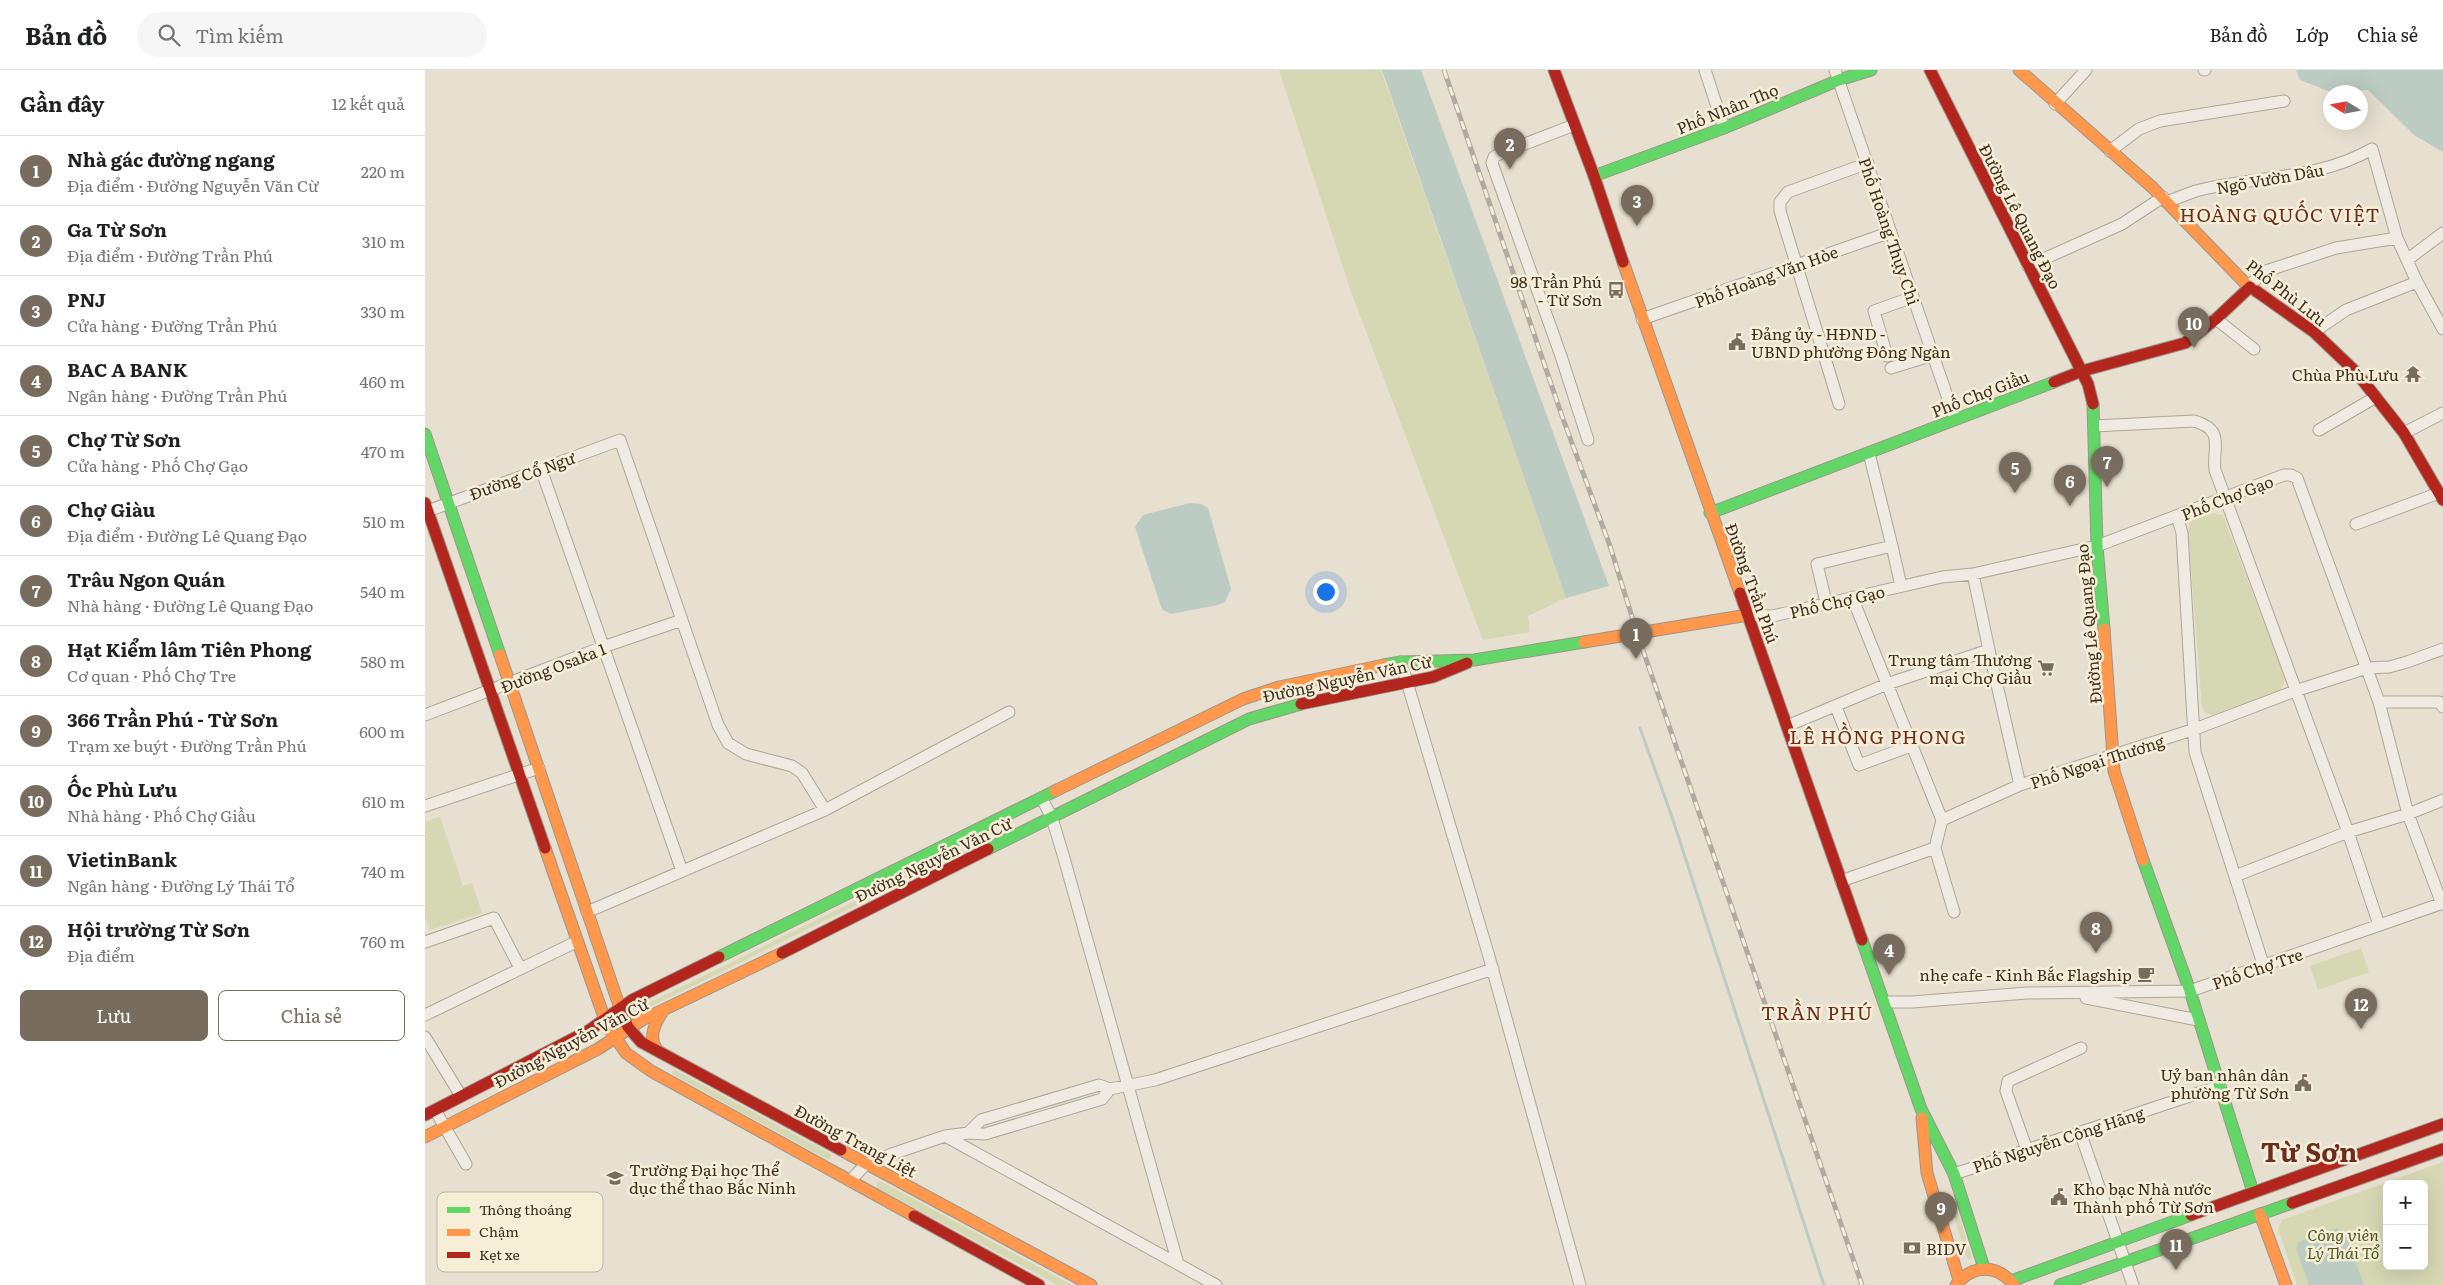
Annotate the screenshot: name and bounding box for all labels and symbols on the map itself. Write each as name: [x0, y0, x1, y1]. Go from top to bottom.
street label: Phố Nhân Thọ: [1673, 77, 1781, 139]
north arrow: [2323, 85, 2368, 130]
pin: 2: [1494, 128, 1526, 169]
street label: Đường Lê Quang Đạo: [1974, 139, 2068, 293]
street label: Phố Hoàng Thụy Chi: [1853, 154, 1927, 308]
street label: Ngõ Vườn Dâu: [2214, 157, 2326, 199]
pin: 3: [1621, 185, 1653, 226]
district label: HOÀNG QUỐC VIỆT: [2180, 200, 2380, 228]
street label: Phố Hoàng Văn Hòe: [1691, 239, 1841, 313]
street label: Phố Phù Lưu: [2241, 253, 2333, 331]
place label: 98 Trần Phú - Từ Sơn: [1510, 269, 1602, 311]
bus stop icon: 98 Trần Phú - Từ Sơn: [1606, 280, 1626, 300]
pin: 10: [2178, 307, 2210, 348]
place label: Đảng ủy - HĐND - UBND phường Đông Ngàn: [1751, 321, 1951, 363]
public building icon: Đảng ủy - HĐND - UBND phường Đông Ngàn: [1727, 332, 1747, 352]
place label: Chùa Phù Lưu: [2292, 362, 2399, 386]
street label: Phố Chợ Giầu: [1928, 363, 2032, 423]
temple icon: Chùa Phù Lưu: [2403, 364, 2423, 384]
street label: Đường Cổ Ngư: [466, 445, 578, 505]
pin: 7: [2091, 446, 2123, 487]
pin: 5: [1999, 452, 2031, 493]
pin: 6: [2054, 465, 2086, 506]
street label: Phố Chợ Gạo: [2177, 468, 2277, 526]
street label: Đường Trần Phú: [1720, 520, 1786, 646]
street label: Đường Lê Quang Đạo: [2069, 543, 2107, 705]
street label: Phố Chợ Gạo: [1787, 578, 1887, 624]
your location: [1313, 579, 1339, 605]
pin: 1: [1620, 618, 1652, 659]
street label: Đường Osaka 1: [497, 636, 610, 698]
place label: Trung tâm Thương mại Chợ Giầu: [1888, 647, 2032, 689]
street label: Đường Nguyễn Văn Cừ: [1260, 648, 1434, 708]
supermarket icon: Trung tâm Thương mại Chợ Giầu: [2036, 658, 2056, 678]
district label: LÊ HỒNG PHONG: [1790, 722, 1966, 750]
street label: Phố Ngoại Thương: [2027, 728, 2167, 794]
street label: Đường Nguyễn Văn Cừ: [850, 810, 1016, 908]
pin: 8: [2080, 912, 2112, 953]
pin: 4: [1873, 934, 1905, 975]
street label: Phố Chợ Tre: [2208, 941, 2306, 995]
place label: nhẹ cafe - Kinh Bắc Flagship: [1919, 962, 2132, 986]
cafe icon: nhẹ cafe - Kinh Bắc Flagship: [2136, 964, 2156, 984]
pin: 12: [2345, 988, 2377, 1029]
street label: Đường Nguyễn Văn Cừ: [489, 991, 653, 1093]
district label: TRẦN PHÚ: [1761, 998, 1873, 1026]
place label: Uỷ ban nhân dân phường Từ Sơn: [2160, 1062, 2289, 1104]
public building icon: Uỷ ban nhân dân phường Từ Sơn: [2293, 1073, 2313, 1093]
street label: Đường Trang Liệt: [791, 1098, 922, 1183]
street label: Phố Nguyễn Công Hãng: [1969, 1100, 2147, 1178]
district label: Từ Sơn: [2261, 1131, 2357, 1170]
place label: Trường Đại học Thể dục thể thao Bắc Ninh: [629, 1157, 797, 1199]
school or university icon: Trường Đại học Thể dục thể thao Bắc Ninh: [605, 1168, 625, 1188]
place label: Kho bạc Nhà nước Thành phố Từ Sơn: [2073, 1176, 2214, 1218]
public building icon: Kho bạc Nhà nước Thành phố Từ Sơn: [2049, 1187, 2069, 1207]
legend: [437, 1192, 603, 1272]
pin: 9: [1925, 1192, 1957, 1233]
text: Thông thoáng: [479, 1199, 572, 1219]
text: Chậm: [479, 1221, 519, 1241]
park label: Công viên Lý Thái Tổ: [2307, 1222, 2380, 1264]
pin: 11: [2160, 1229, 2192, 1270]
place label: BIDV: [1926, 1236, 1967, 1260]
bank icon: BIDV: [1902, 1238, 1922, 1258]
text: Kẹt xe: [479, 1244, 520, 1264]

